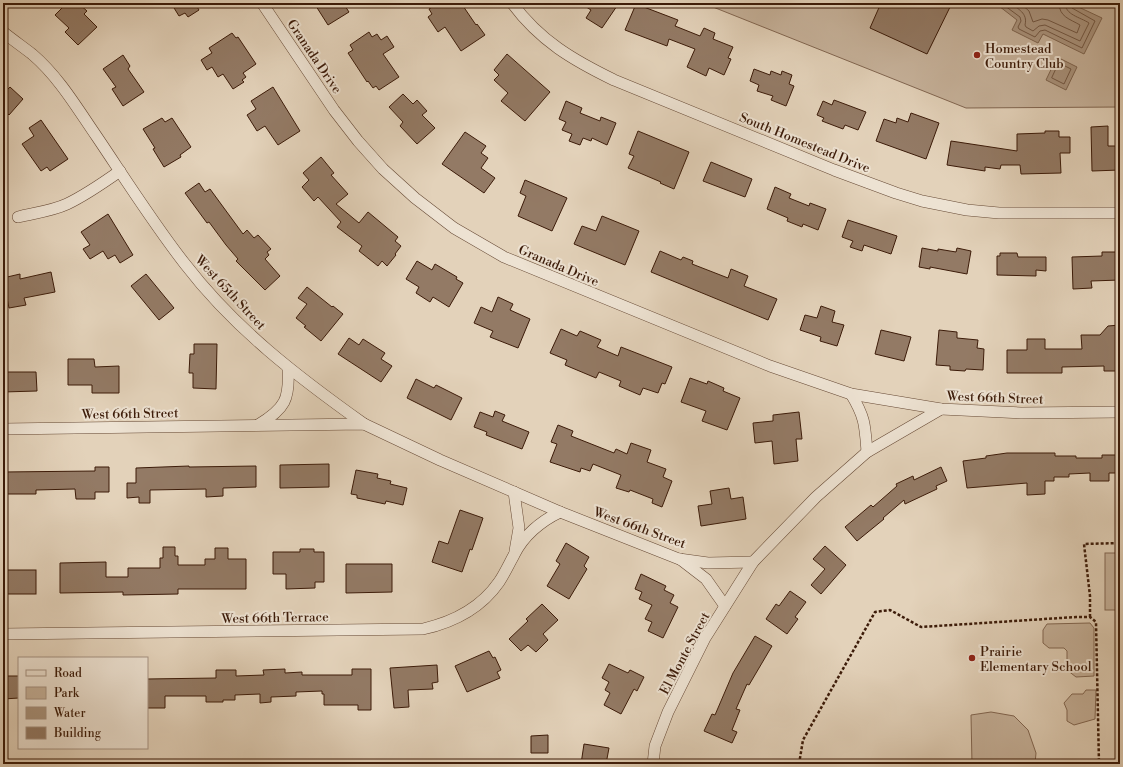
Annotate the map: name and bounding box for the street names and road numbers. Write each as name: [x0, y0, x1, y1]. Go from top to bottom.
street label: Granada Drive: [284, 17, 345, 97]
street label: South Homestead Drive: [737, 109, 873, 177]
street label: Granada Drive: [516, 242, 602, 290]
street label: West 65th Street: [191, 251, 269, 334]
street label: West 66th Street: [945, 388, 1044, 408]
street label: West 66th Street: [80, 405, 179, 423]
street label: West 66th Street: [590, 504, 688, 552]
street label: West 66th Terrace: [220, 609, 329, 627]
street label: El Monte Street: [656, 609, 714, 697]

